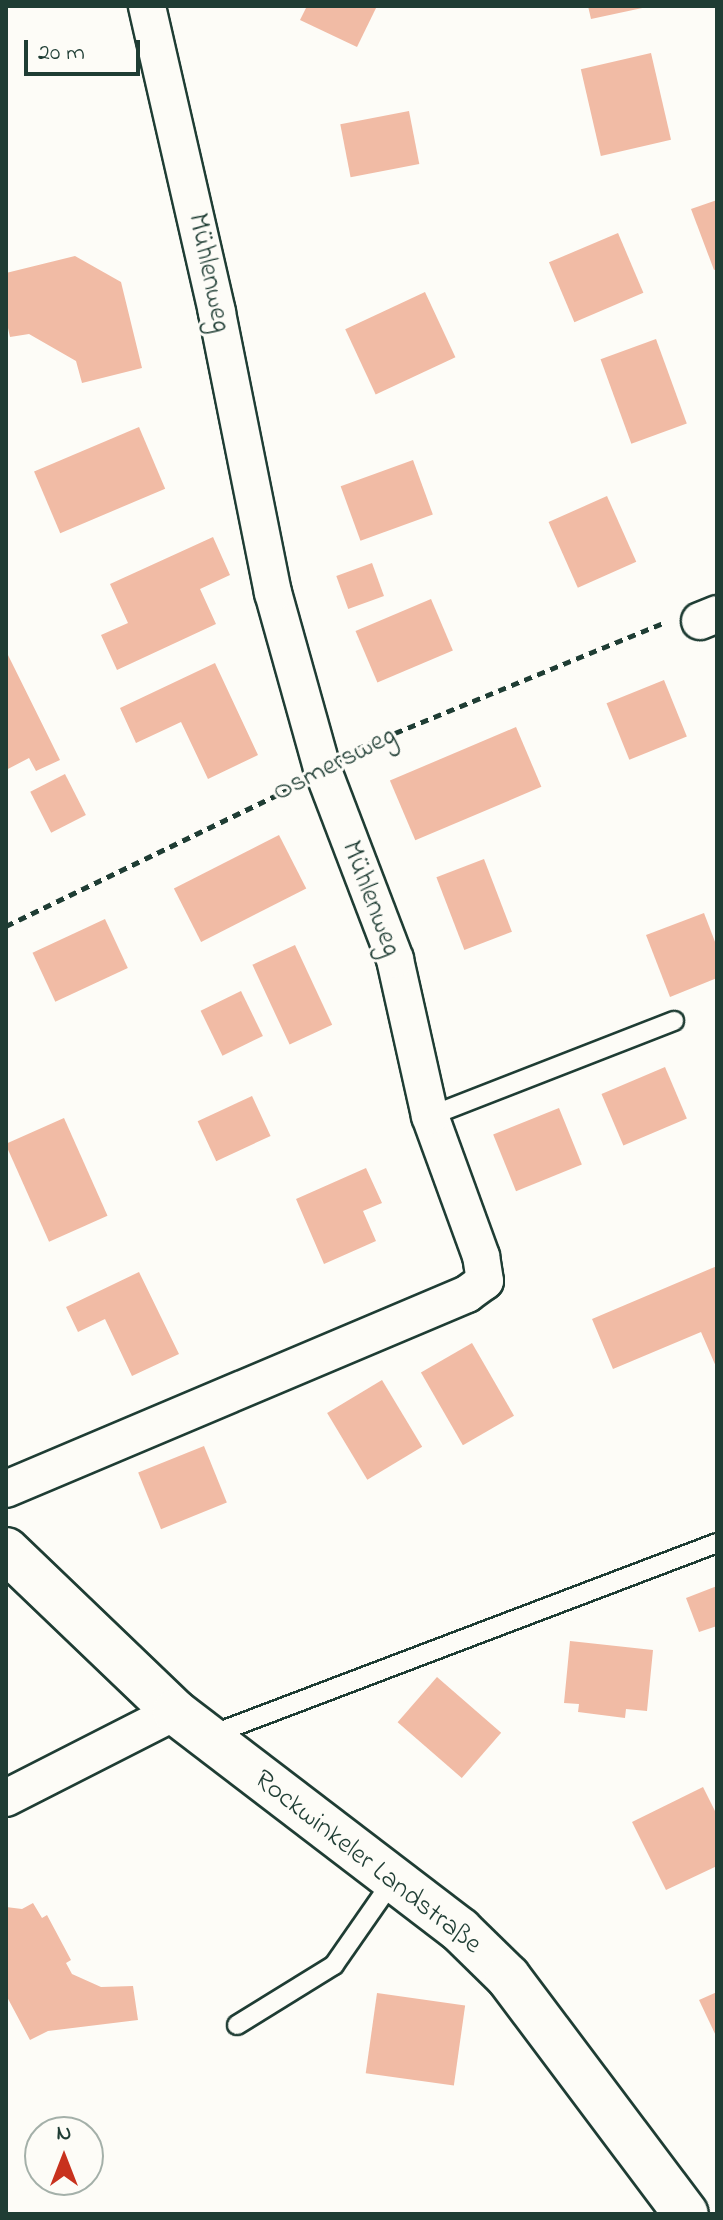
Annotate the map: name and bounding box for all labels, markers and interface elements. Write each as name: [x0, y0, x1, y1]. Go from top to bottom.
scale bar: [28, 24, 144, 74]
text: 20 m: [38, 36, 85, 71]
street label: Mühlenweg: [179, 210, 237, 336]
street label: Osmersweg: [268, 720, 402, 810]
street label: Mühlenweg: [333, 837, 407, 961]
street label: Rockwinkeler Landstraße: [247, 1764, 487, 1962]
north arrow: [24, 2116, 104, 2196]
text: N: [57, 2118, 71, 2150]

